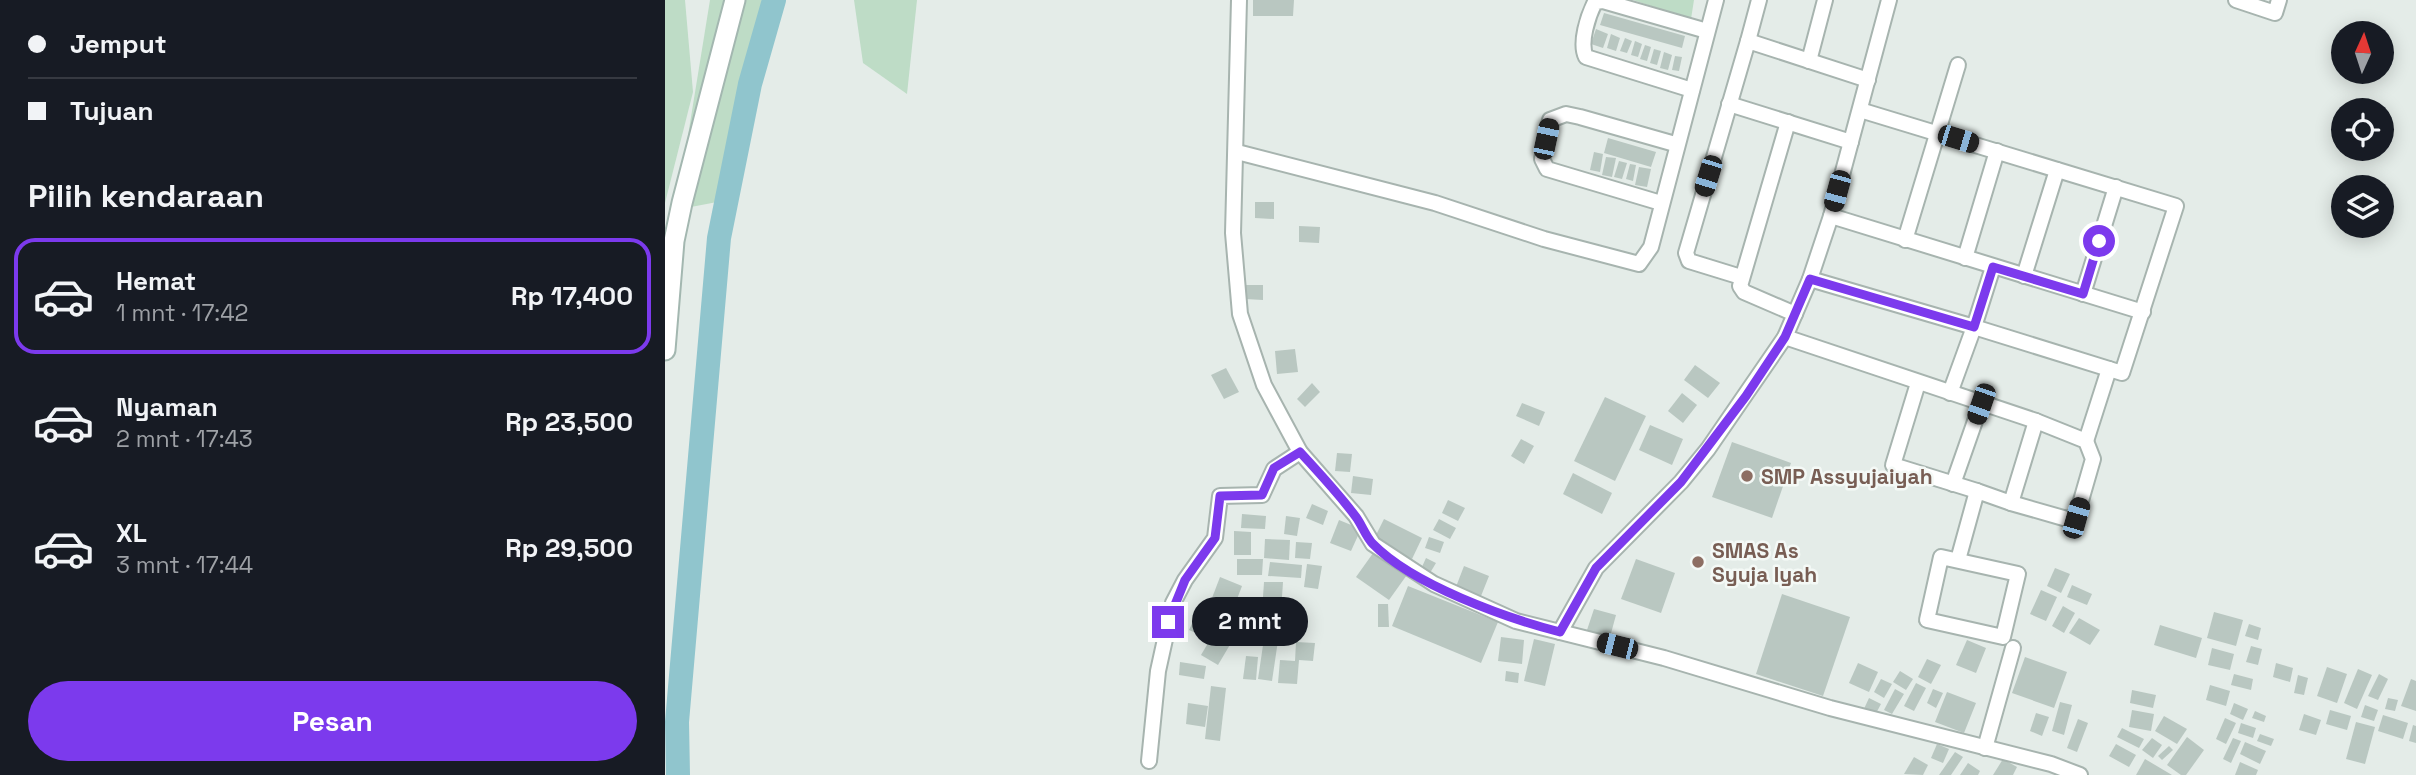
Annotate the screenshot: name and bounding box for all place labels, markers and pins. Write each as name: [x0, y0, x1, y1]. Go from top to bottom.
place label: SMP Assyujaiyah: [1761, 463, 1933, 490]
marker: SMP Assyujaiyah: [1739, 468, 1755, 484]
place label: SMAS As Syuja Iyah: [1712, 537, 1817, 588]
marker: SMAS As Syuja Iyah: [1690, 554, 1706, 570]

